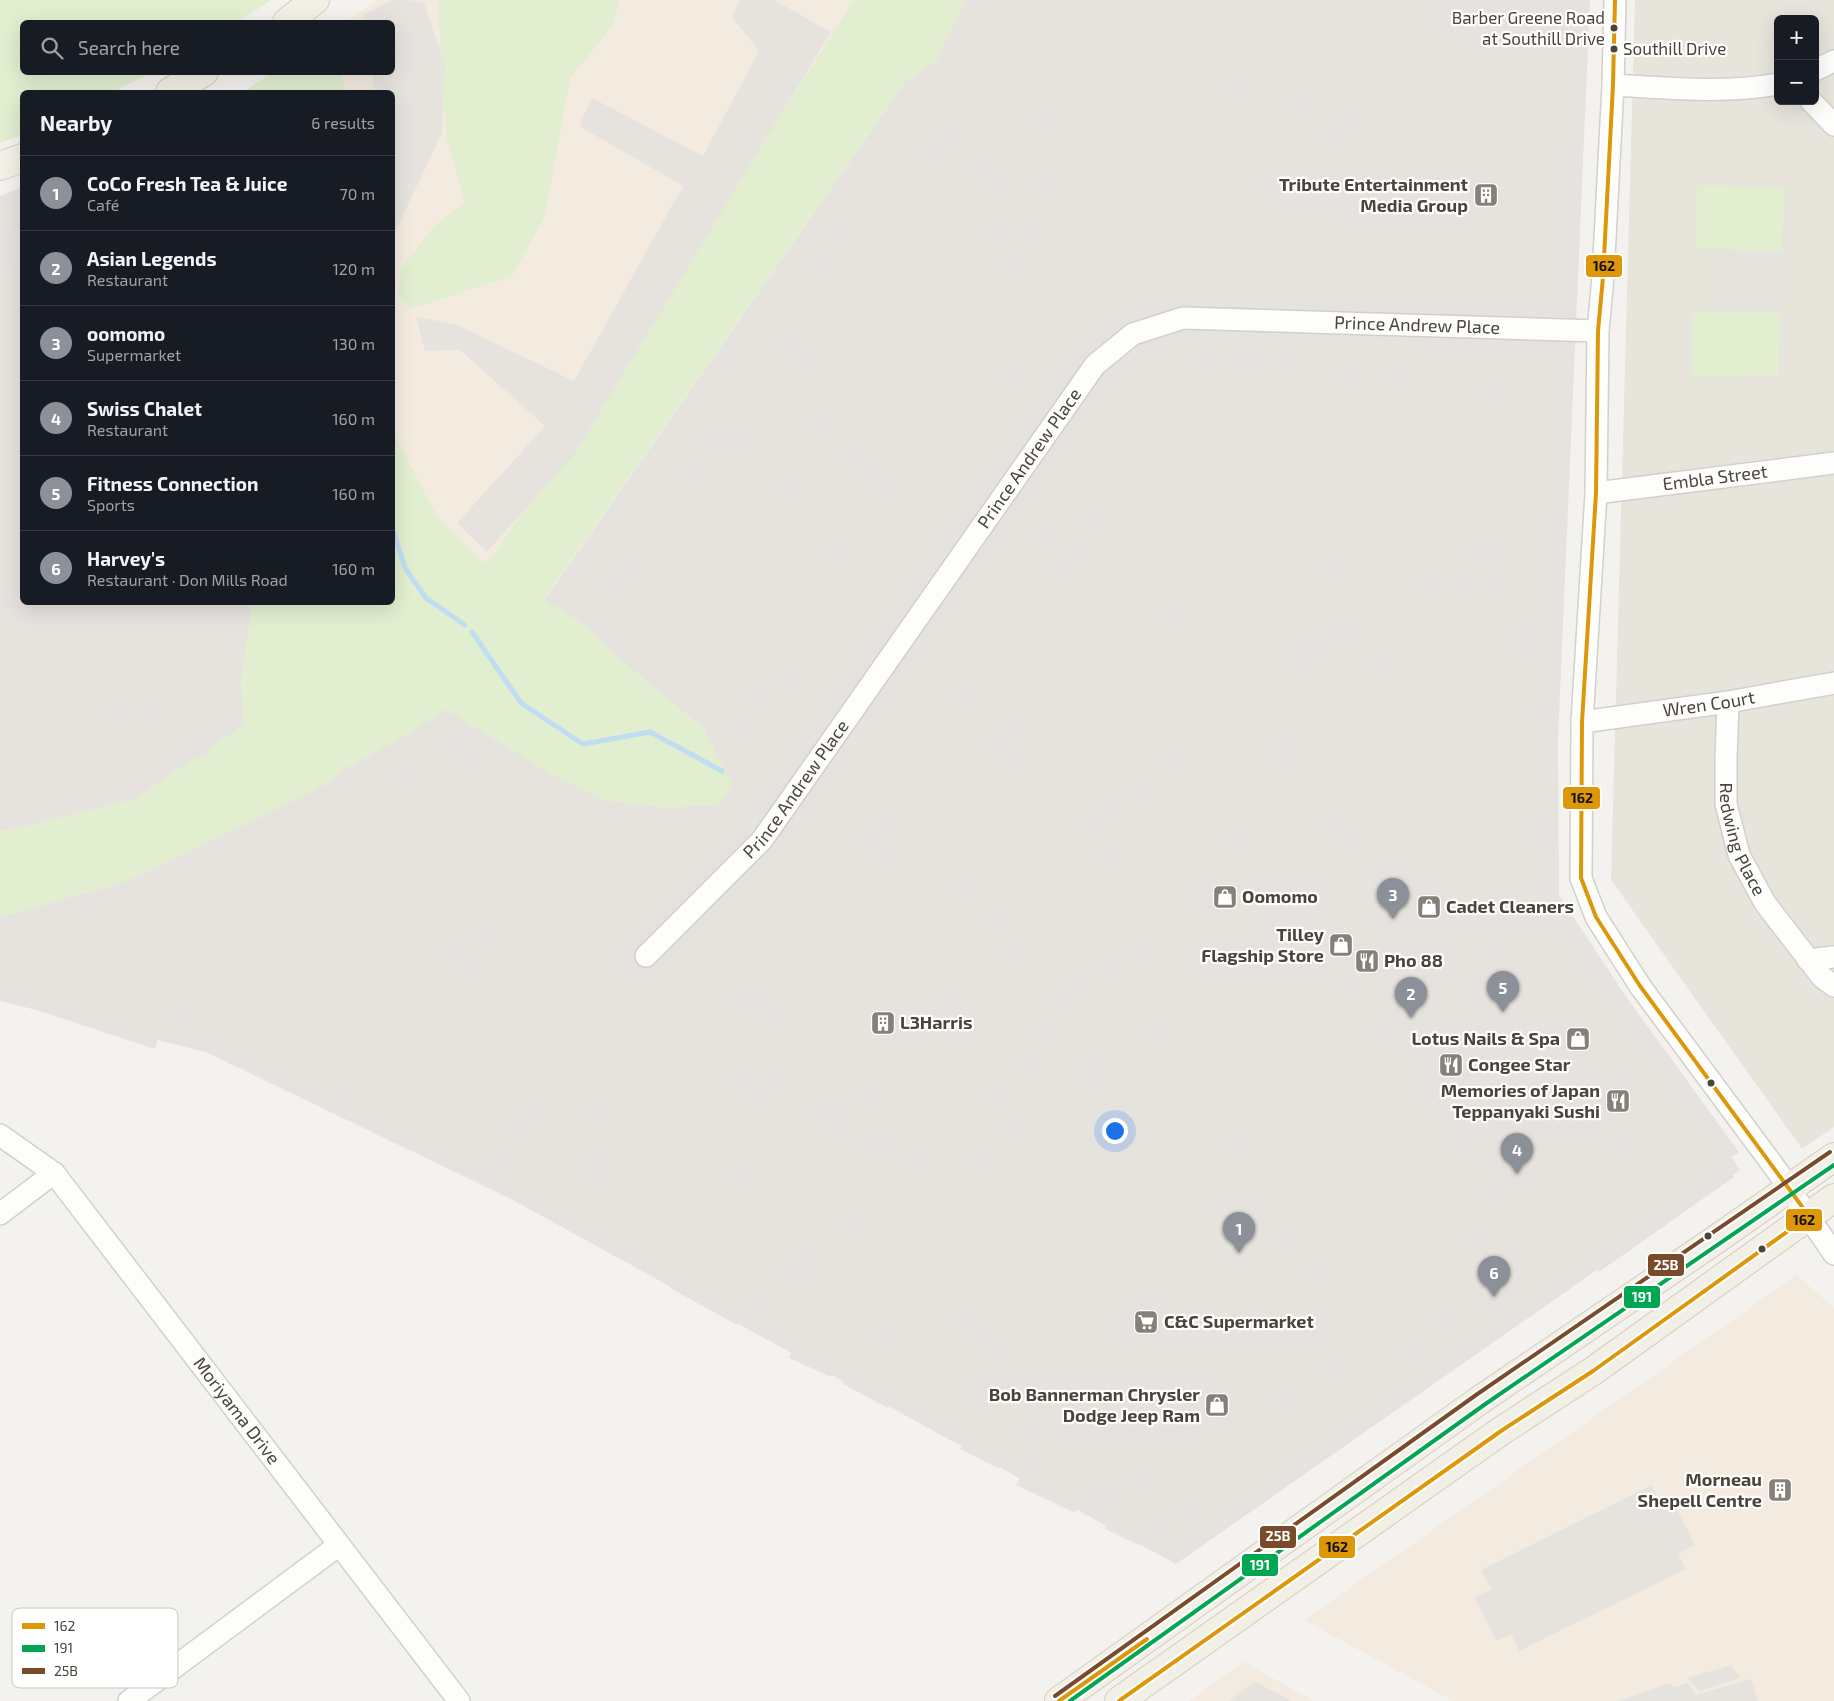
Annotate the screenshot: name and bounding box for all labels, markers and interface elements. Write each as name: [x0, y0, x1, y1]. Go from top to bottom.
place label: Barber Greene Road at Southill Drive: [1452, 7, 1605, 48]
map controls: [1774, 15, 1819, 105]
button: +: [1774, 15, 1819, 60]
search box: [20, 20, 395, 75]
marker: Barber Greene Road at Southill Drive: [1609, 23, 1619, 33]
icon: search: [38, 34, 66, 62]
text: Search here: [78, 36, 180, 59]
place label: Southill Drive: [1623, 38, 1726, 58]
marker: Southill Drive: [1609, 44, 1619, 54]
button: −: [1774, 60, 1819, 105]
text: Nearby: [40, 110, 112, 135]
text: 6 results: [311, 113, 375, 132]
text: CoCo Fresh Tea & Juice: [87, 172, 287, 195]
place label: Tribute Entertainment Media Group: [1279, 173, 1469, 216]
building icon: Tribute Entertainment Media Group: [1473, 182, 1499, 208]
text: 1: [53, 184, 59, 203]
text: 70 m: [340, 184, 375, 203]
text: Café: [87, 195, 119, 214]
text: Asian Legends: [87, 247, 216, 270]
line badge: 162: [1585, 254, 1623, 278]
text: 162: [1593, 257, 1615, 274]
text: 2: [51, 259, 61, 278]
text: 120 m: [332, 259, 375, 278]
text: Restaurant: [87, 270, 168, 289]
street label: Prince Andrew Place: [1334, 311, 1501, 338]
text: oomomo: [87, 322, 165, 345]
text: 3: [51, 334, 61, 353]
text: 130 m: [333, 334, 375, 353]
text: Supermarket: [87, 345, 181, 364]
street label: Prince Andrew Place: [972, 384, 1085, 532]
text: Swiss Chalet: [87, 397, 202, 420]
text: 4: [51, 409, 61, 428]
text: 160 m: [332, 409, 375, 428]
text: Restaurant: [87, 420, 168, 439]
street label: Embla Street: [1661, 459, 1769, 495]
text: Fitness Connection: [87, 472, 258, 495]
text: 5: [52, 484, 60, 503]
text: 160 m: [332, 484, 375, 503]
text: Sports: [87, 495, 135, 514]
text: Harvey's: [87, 547, 165, 570]
text: 6: [51, 559, 61, 578]
text: 160 m: [332, 559, 375, 578]
text: Restaurant · Don Mills Road: [87, 570, 288, 589]
street label: Wren Court: [1661, 685, 1757, 721]
street label: Prince Andrew Place: [738, 715, 853, 863]
street label: Redwing Place: [1716, 782, 1771, 899]
line badge: 162: [1562, 786, 1601, 810]
text: 162: [1571, 789, 1593, 806]
pin: 3: [1377, 878, 1409, 919]
shop icon: Oomomo: [1212, 884, 1238, 910]
place label: Oomomo: [1242, 885, 1318, 907]
shop icon: Cadet Cleaners: [1416, 894, 1442, 920]
place label: Cadet Cleaners: [1446, 895, 1574, 917]
place label: Tilley Flagship Store: [1201, 923, 1325, 966]
shop icon: Tilley Flagship Store: [1328, 932, 1354, 958]
restaurant icon: Pho 88: [1354, 948, 1380, 974]
place label: Pho 88: [1384, 949, 1443, 971]
pin: 5: [1487, 971, 1519, 1012]
pin: 2: [1395, 977, 1427, 1018]
building icon: L3Harris: [870, 1010, 896, 1036]
place label: L3Harris: [900, 1011, 972, 1033]
shop icon: Lotus Nails & Spa: [1565, 1026, 1591, 1052]
place label: Lotus Nails & Spa: [1411, 1027, 1560, 1049]
restaurant icon: Congee Star: [1438, 1052, 1464, 1078]
place label: Congee Star: [1468, 1053, 1571, 1075]
unlabelled marker: [1706, 1078, 1716, 1088]
place label: Memories of Japan Teppanyaki Sushi: [1441, 1079, 1600, 1122]
restaurant icon: Memories of Japan Teppanyaki Sushi: [1605, 1088, 1631, 1114]
your location: [1102, 1118, 1128, 1144]
pin: 4: [1501, 1133, 1533, 1174]
line badge: 162: [1785, 1208, 1823, 1232]
text: 162: [1793, 1211, 1815, 1228]
pin: 1: [1223, 1212, 1255, 1253]
unlabelled marker: [1703, 1231, 1713, 1241]
unlabelled marker: [1757, 1244, 1767, 1254]
line badge: 25B: [1647, 1253, 1685, 1277]
pin: 6: [1478, 1256, 1510, 1297]
text: 25B: [1654, 1256, 1678, 1273]
line badge: 191: [1623, 1285, 1661, 1309]
text: 191: [1632, 1288, 1652, 1305]
supermarket icon: C&C Supermarket: [1133, 1309, 1159, 1335]
place label: C&C Supermarket: [1164, 1310, 1314, 1332]
street label: Moriyama Drive: [189, 1352, 285, 1468]
place label: Bob Bannerman Chrysler Dodge Jeep Ram: [989, 1383, 1200, 1426]
shop icon: Bob Bannerman Chrysler Dodge Jeep Ram: [1204, 1392, 1230, 1418]
place label: Morneau Shepell Centre: [1638, 1468, 1762, 1511]
building icon: Morneau Shepell Centre: [1767, 1477, 1793, 1503]
line badge: 25B: [1259, 1525, 1297, 1549]
text: 25B: [1266, 1527, 1290, 1544]
line badge: 162: [1318, 1535, 1356, 1559]
text: 162: [1326, 1538, 1348, 1555]
line badge: 191: [1241, 1553, 1279, 1577]
text: 191: [1250, 1556, 1270, 1573]
legend: [12, 1608, 178, 1688]
text: 162: [54, 1617, 76, 1634]
text: 191: [54, 1639, 73, 1656]
text: 25B: [54, 1662, 78, 1679]

